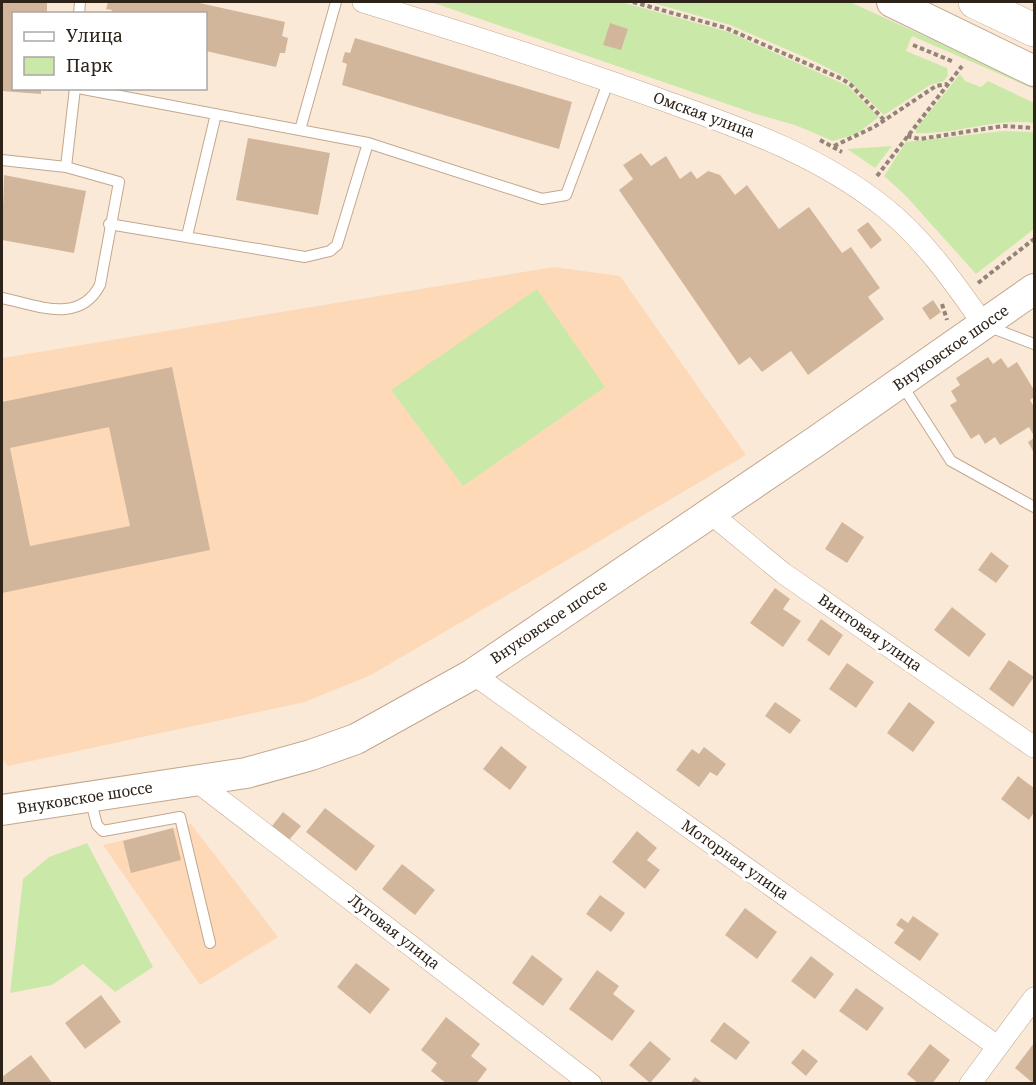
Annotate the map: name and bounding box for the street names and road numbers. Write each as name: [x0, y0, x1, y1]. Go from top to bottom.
street label: Омская улица: [651, 86, 758, 142]
street label: Внуковское шоссе: [889, 300, 1012, 395]
street label: Внуковское шоссе: [486, 575, 611, 668]
street label: Винтовая улица: [815, 589, 926, 675]
street label: Внуковское шоссе: [16, 776, 154, 818]
street label: Моторная улица: [678, 815, 793, 904]
street label: Луговая улица: [345, 889, 444, 973]

